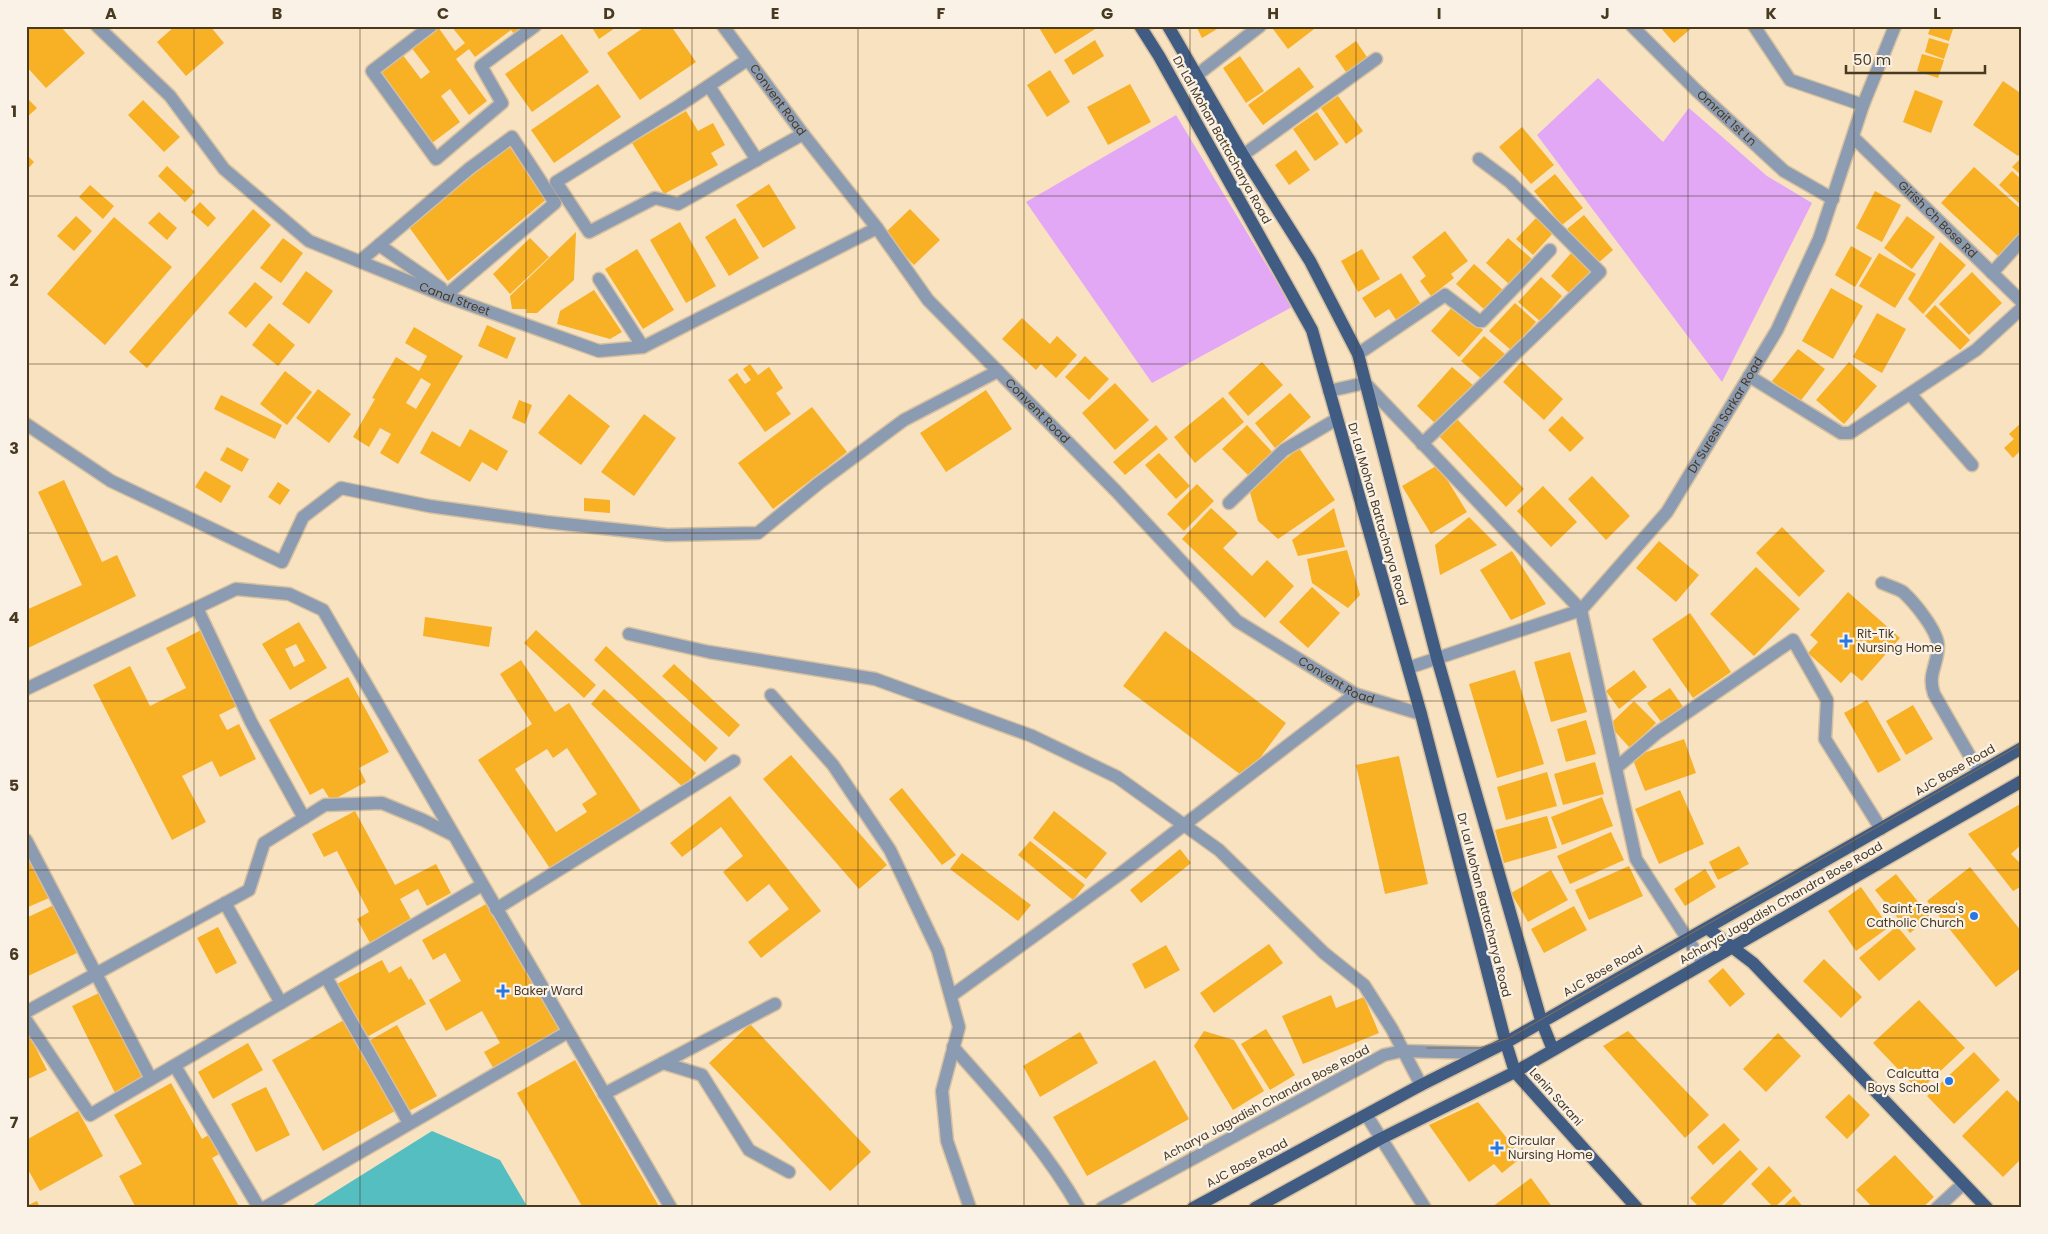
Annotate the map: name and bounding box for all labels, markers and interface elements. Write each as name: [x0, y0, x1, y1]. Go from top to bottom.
text: A: [105, 2, 117, 25]
text: B: [272, 2, 282, 25]
text: C: [437, 2, 449, 25]
text: D: [603, 2, 615, 25]
text: E: [771, 2, 779, 25]
text: F: [937, 2, 946, 25]
text: G: [1101, 2, 1113, 25]
text: H: [1267, 2, 1279, 25]
text: I: [1437, 2, 1441, 25]
text: J: [1600, 2, 1610, 25]
text: K: [1765, 2, 1777, 25]
text: L: [1933, 2, 1941, 25]
scale bar: [1846, 42, 1984, 74]
text: 50 m: [1853, 49, 1891, 70]
street label: Dr Lal Mohan Battacharya Road: [1169, 53, 1276, 227]
street label: Convent Road: [746, 60, 810, 139]
street label: Omrait 1st Ln: [1693, 86, 1760, 150]
text: 1: [11, 100, 17, 123]
street label: Girish Ch Bose Rd: [1894, 176, 1981, 262]
text: 2: [9, 269, 19, 292]
street label: Canal Street: [417, 277, 493, 319]
street label: Dr Suresh Sarkar Road: [1683, 354, 1767, 476]
street label: Convent Road: [1002, 374, 1074, 447]
street label: Dr Lal Mohan Battacharya Road: [1344, 420, 1413, 607]
text: 3: [9, 437, 19, 460]
text: 4: [9, 606, 20, 629]
place label: Rit-Tik Nursing Home: [1857, 625, 1942, 656]
marker: Rit-Tik Nursing Home: [1839, 634, 1853, 648]
street label: Convent Road: [1295, 652, 1377, 707]
street label: AJC Bose Road: [1912, 740, 1998, 799]
text: 5: [9, 774, 19, 797]
street label: Dr Lal Mohan Battacharya Road: [1453, 811, 1516, 999]
street label: Acharya Jagadish Chandra Bose Road: [1676, 837, 1886, 968]
place label: Saint Teresa's Catholic Church: [1866, 900, 1964, 931]
marker: Saint Teresa's Catholic Church: [1968, 910, 1980, 922]
street label: AJC Bose Road: [1560, 941, 1646, 1000]
text: 6: [9, 943, 19, 966]
place label: Baker Ward: [514, 982, 583, 999]
marker: Baker Ward: [496, 984, 510, 998]
street label: Acharya Jagadish Chandra Bose Road: [1159, 1040, 1372, 1165]
street label: Lenin Sarani: [1526, 1064, 1587, 1129]
place label: Calcutta Boys School: [1867, 1065, 1939, 1096]
marker: Calcutta Boys School: [1943, 1075, 1955, 1087]
text: 7: [10, 1111, 19, 1134]
place label: Circular Nursing Home: [1508, 1132, 1593, 1163]
street label: AJC Bose Road: [1203, 1134, 1291, 1191]
marker: Circular Nursing Home: [1490, 1141, 1504, 1155]

